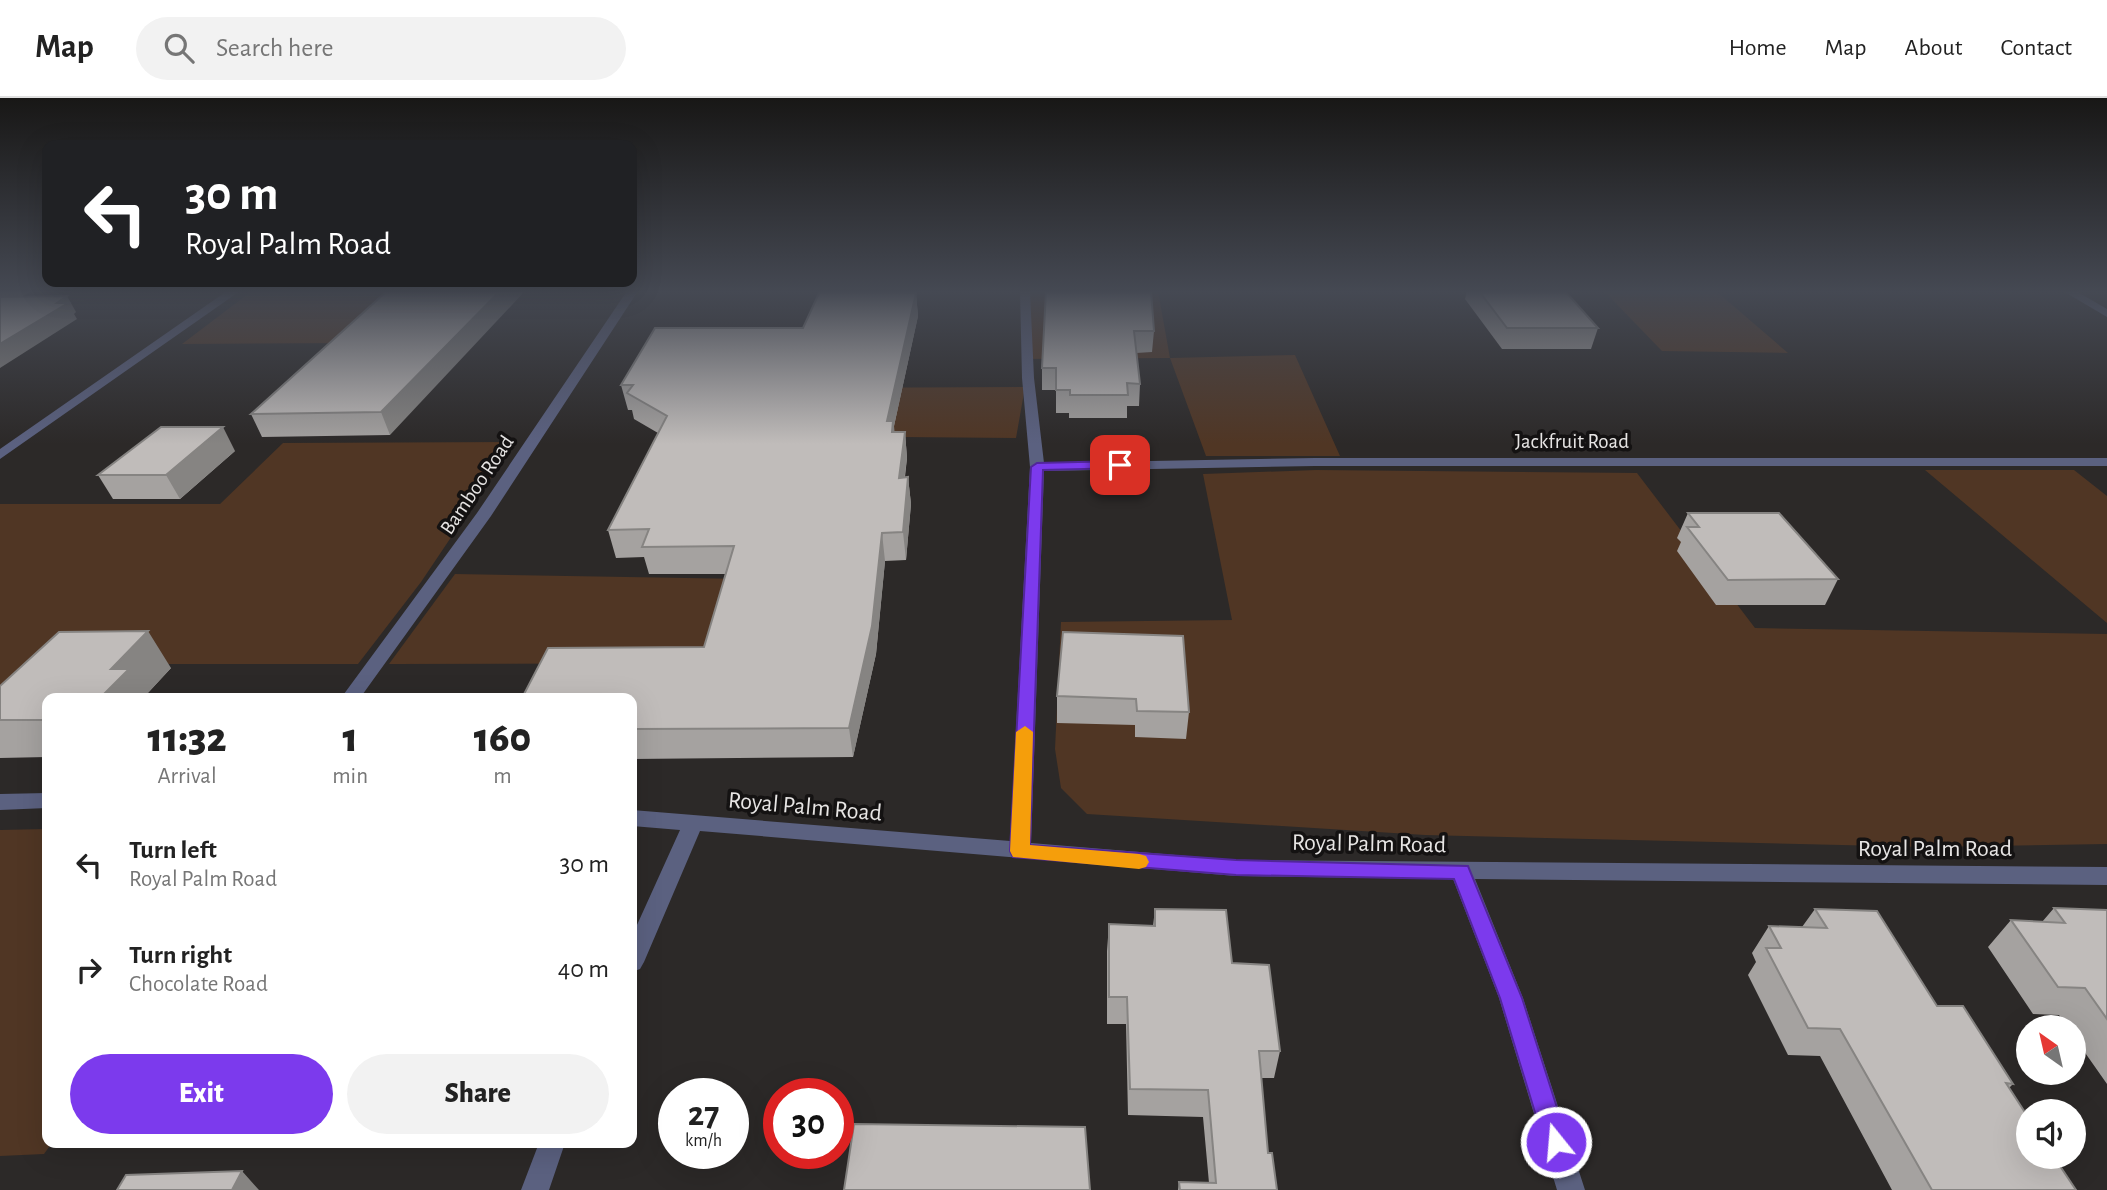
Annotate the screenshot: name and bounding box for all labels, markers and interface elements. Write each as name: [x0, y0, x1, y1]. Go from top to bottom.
search box: [136, 17, 626, 80]
icon: search: [160, 29, 198, 67]
text: Map: [35, 31, 94, 64]
text: Search here: [216, 35, 334, 61]
text: Home: [1729, 36, 1787, 60]
text: Map: [1825, 36, 1867, 60]
text: About: [1905, 36, 1962, 60]
text: Contact: [2000, 36, 2072, 60]
icon: left: [70, 168, 161, 259]
text: 30 m: [185, 170, 279, 219]
text: Royal Palm Road: [185, 228, 391, 260]
street label: Jackfruit Road: [1515, 431, 1629, 452]
street label: Bamboo Road: [436, 432, 518, 538]
pin: [1090, 435, 1150, 495]
icon: arrive: [1101, 446, 1139, 484]
text: 11:32: [148, 717, 227, 759]
text: 1: [342, 717, 358, 759]
text: 160: [474, 717, 531, 759]
text: Arrival: [158, 765, 217, 788]
text: min: [332, 765, 368, 788]
text: m: [493, 765, 512, 788]
street label: Royal Palm Road: [727, 788, 883, 826]
street label: Royal Palm Road: [1292, 831, 1446, 857]
text: Turn left: [129, 837, 217, 863]
street label: Royal Palm Road: [1858, 837, 2012, 861]
icon: left: [70, 846, 108, 884]
text: 30 m: [559, 851, 609, 877]
text: Royal Palm Road: [129, 868, 277, 891]
text: Turn right: [129, 942, 232, 968]
icon: right: [70, 951, 108, 989]
text: 40 m: [558, 956, 609, 982]
text: Chocolate Road: [129, 973, 268, 996]
north arrow: [2016, 1015, 2086, 1085]
map controls: [2016, 1015, 2086, 1169]
button: Exit: [70, 1054, 333, 1134]
button: Share: [347, 1054, 609, 1134]
speed limit sign: 30: [763, 1078, 854, 1169]
text: 27: [688, 1097, 719, 1132]
button: sound: [2016, 1099, 2086, 1169]
position arrow: [1519, 1105, 1593, 1179]
text: km/h: [685, 1132, 722, 1150]

